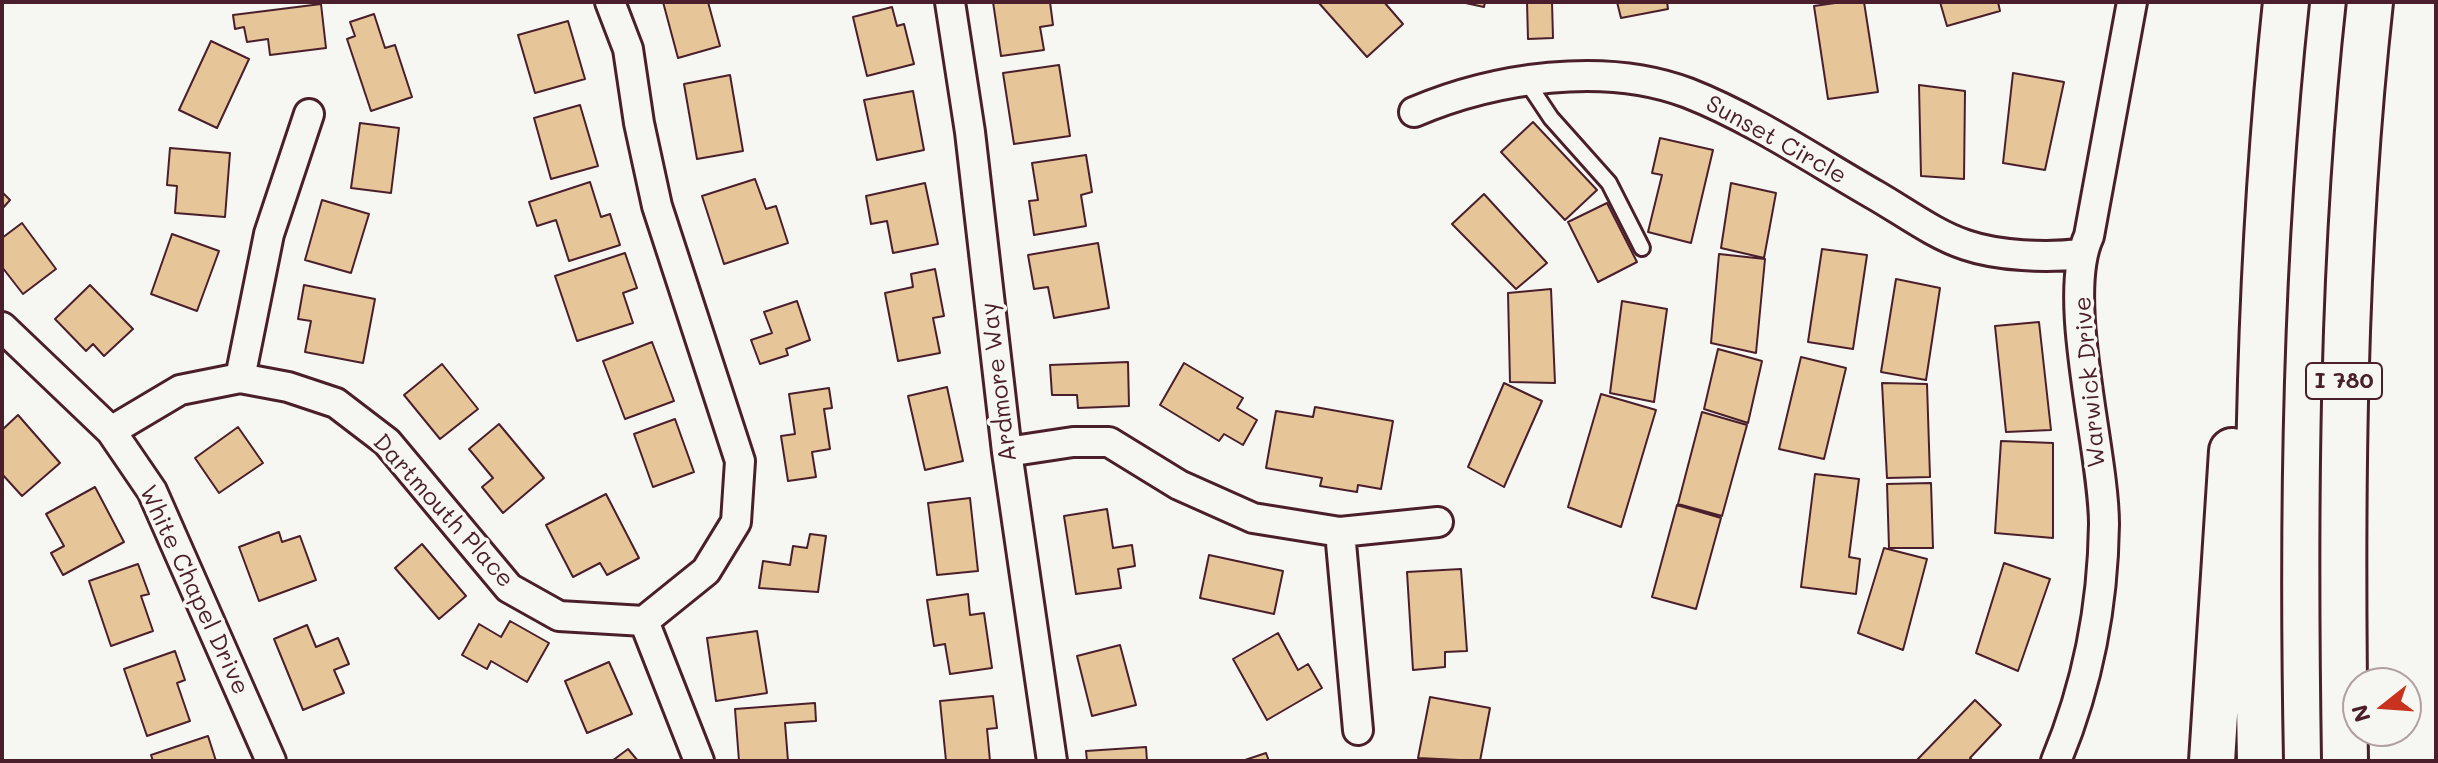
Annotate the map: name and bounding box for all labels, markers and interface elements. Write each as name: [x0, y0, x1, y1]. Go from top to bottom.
street label: Sunset Circle: [1701, 90, 1851, 190]
street label: Warwick Drive: [2068, 295, 2112, 469]
street label: Ardmore Way: [975, 301, 1023, 463]
road number: I 780: [2306, 363, 2382, 399]
street label: Dartmouth Place: [366, 428, 520, 594]
street label: White Chapel Drive: [133, 481, 255, 699]
north arrow: [2342, 667, 2422, 747]
text: N: [2344, 701, 2377, 726]

